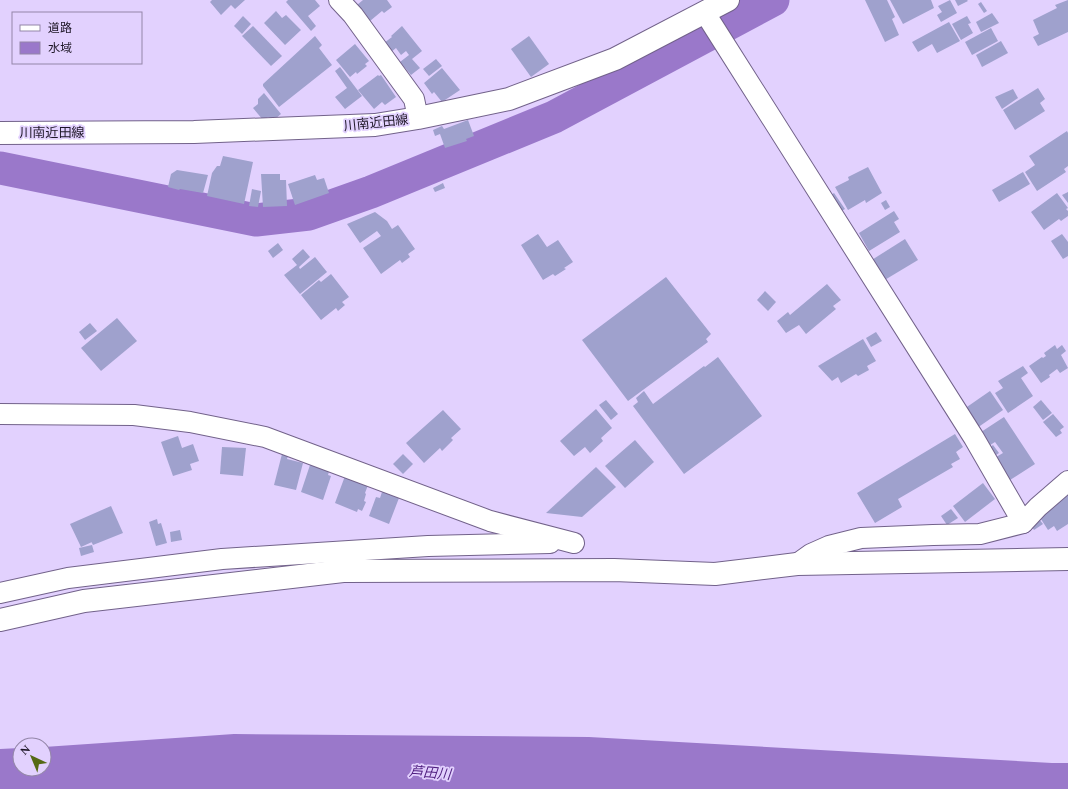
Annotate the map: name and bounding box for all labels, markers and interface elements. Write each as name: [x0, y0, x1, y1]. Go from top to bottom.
legend: [12, 12, 142, 64]
text: 道路: [48, 19, 72, 38]
text: 水域: [48, 39, 72, 58]
street label: 川南近田線: [343, 110, 409, 136]
street label: 川南近田線: [19, 123, 85, 143]
north arrow: [12, 737, 52, 777]
text: N: [16, 741, 35, 759]
water label: 芦田川: [408, 761, 454, 785]

